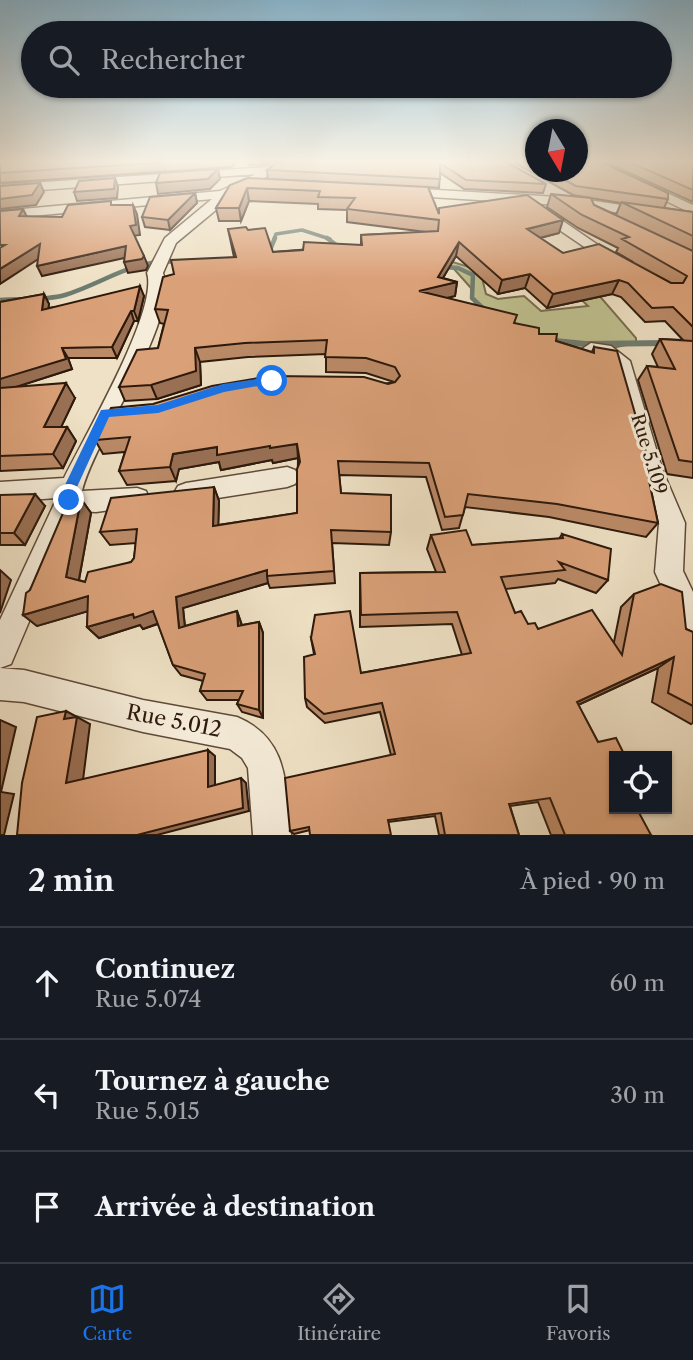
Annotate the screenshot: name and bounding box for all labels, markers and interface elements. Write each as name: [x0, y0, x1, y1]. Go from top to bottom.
search box: [21, 21, 672, 98]
icon: search: [45, 41, 83, 79]
text: Rechercher: [101, 44, 245, 76]
north arrow: [525, 119, 588, 182]
route start: [256, 365, 287, 396]
street label: Rue 5.109: [626, 411, 672, 497]
route end: [53, 484, 84, 515]
street label: Rue 5.012: [124, 699, 224, 742]
map controls: [609, 751, 672, 814]
button: locate: [609, 751, 672, 814]
text: 2 min: [28, 862, 114, 899]
text: À pied · 90 m: [520, 867, 665, 895]
text: Continuez: [95, 953, 235, 985]
icon: ahead: [28, 964, 66, 1002]
text: 60 m: [609, 969, 665, 997]
text: Rue 5.074: [95, 985, 202, 1013]
text: Tournez à gauche: [95, 1065, 330, 1097]
icon: left: [28, 1076, 66, 1114]
text: 30 m: [610, 1081, 665, 1109]
text: Rue 5.015: [95, 1097, 200, 1125]
icon: arrive: [28, 1188, 66, 1226]
text: Arrivée à destination: [95, 1191, 375, 1223]
tab: Carte: [82, 1280, 132, 1345]
tab: Itinéraire: [297, 1280, 381, 1345]
tab: Favoris: [546, 1280, 611, 1345]

